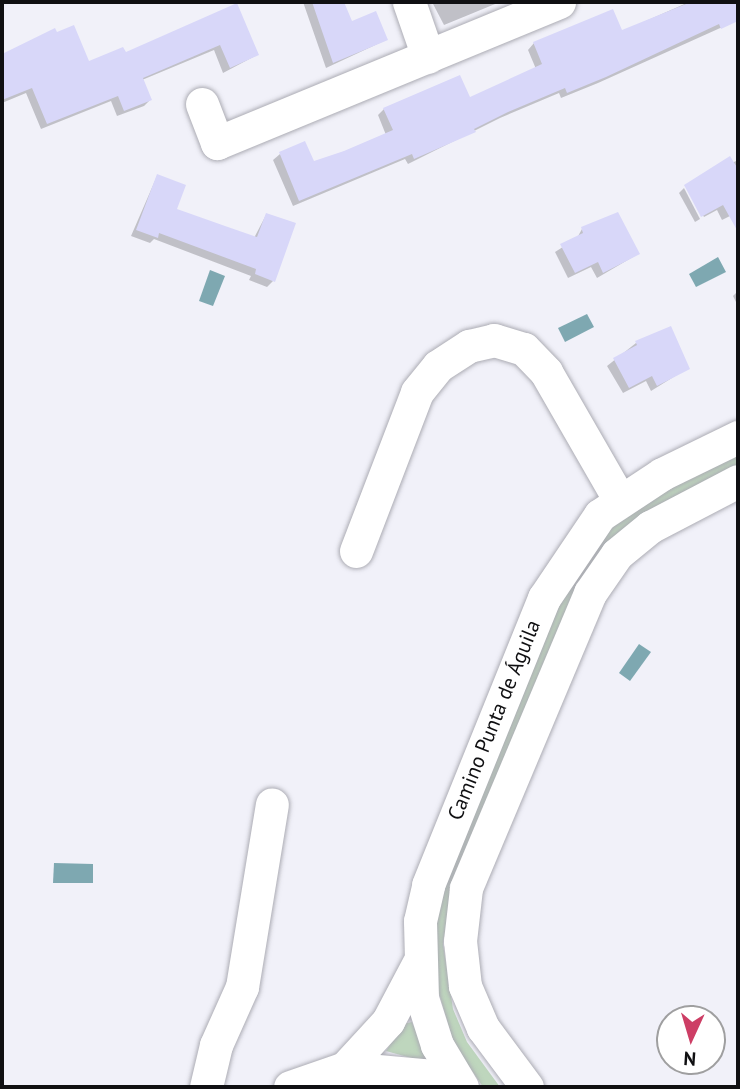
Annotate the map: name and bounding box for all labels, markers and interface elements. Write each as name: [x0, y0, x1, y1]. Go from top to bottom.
street label: Camino Punta de Águila: [442, 616, 546, 824]
north arrow: [656, 1005, 726, 1075]
text: N: [683, 1047, 697, 1071]

